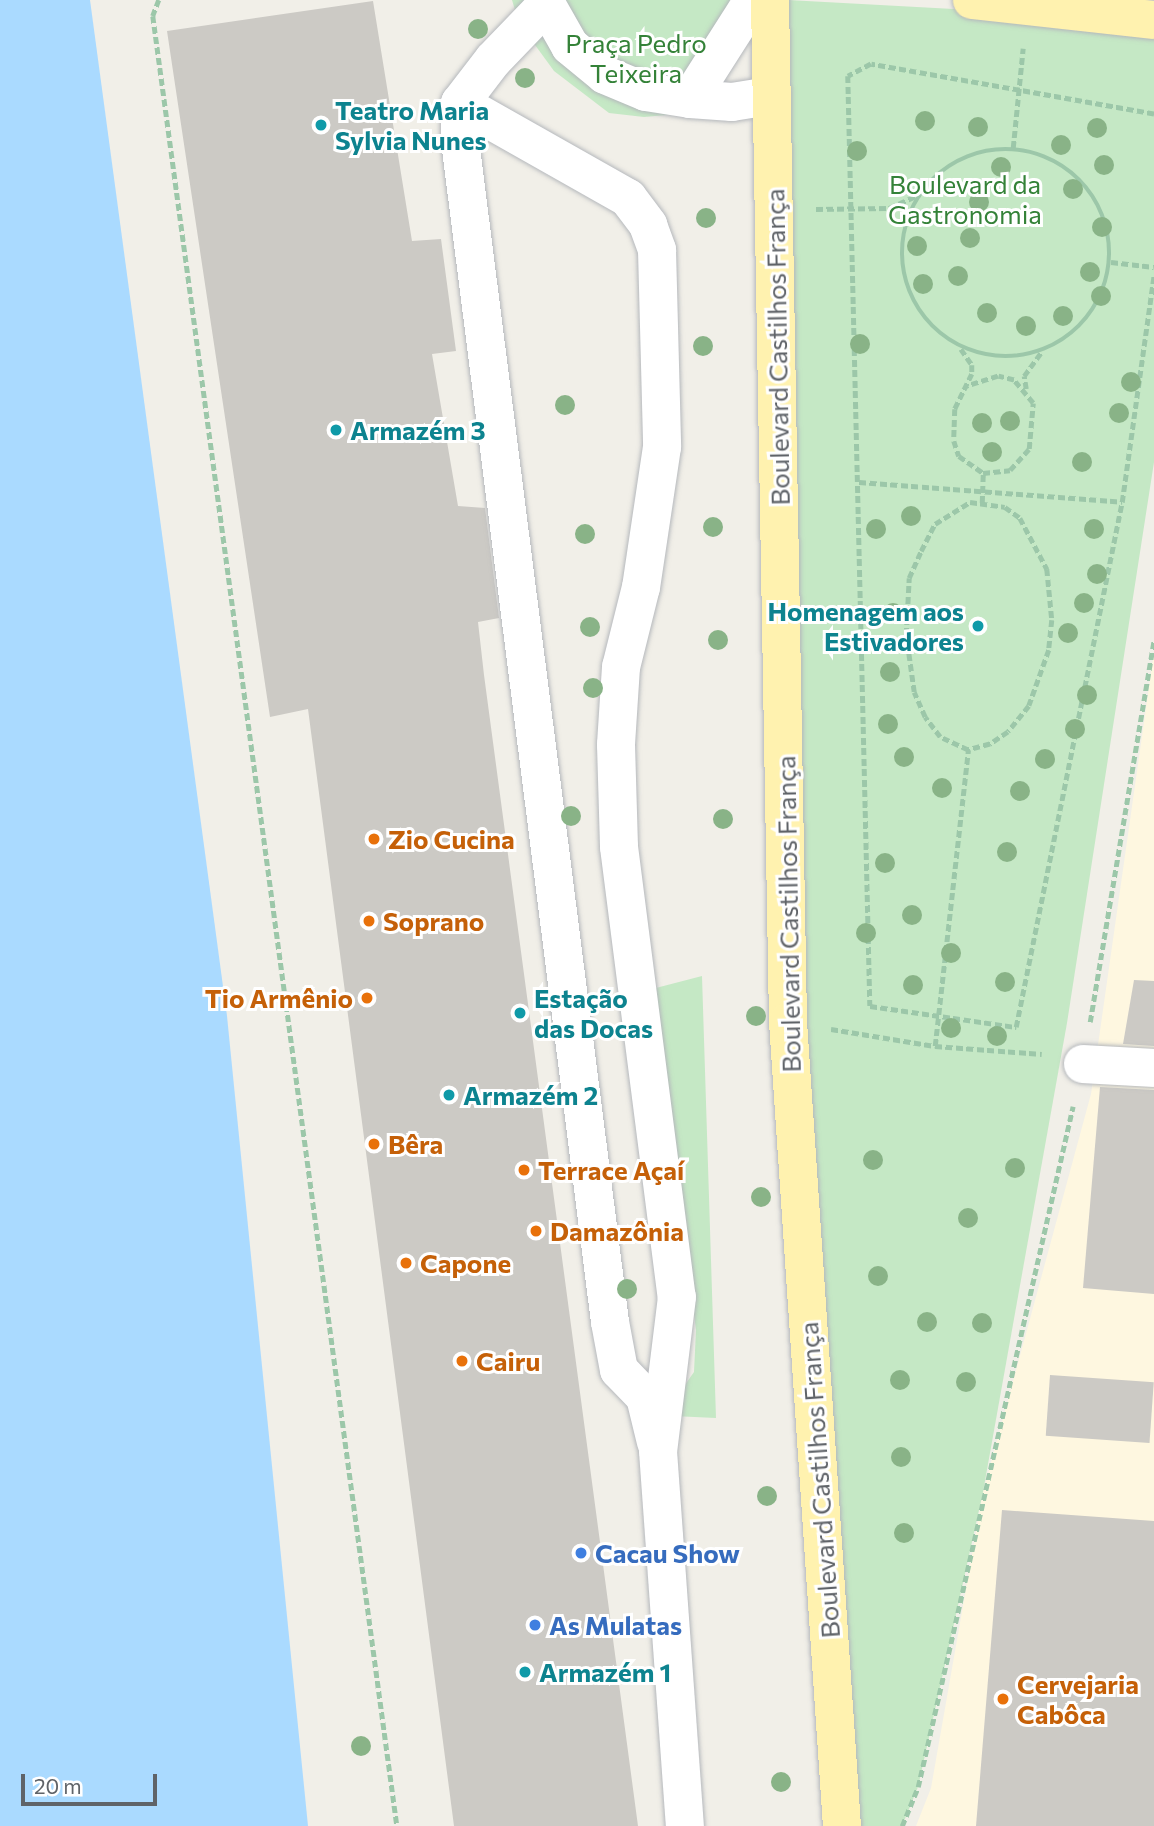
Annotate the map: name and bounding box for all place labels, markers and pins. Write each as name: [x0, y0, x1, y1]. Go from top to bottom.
place label: Teatro Maria Sylvia Nunes: [335, 94, 489, 156]
marker: Teatro Maria Sylvia Nunes: [313, 117, 329, 133]
place label: Armazém 3: [350, 414, 486, 446]
marker: Armazém 3: [328, 422, 344, 438]
place label: Homenagem aos Estivadores: [767, 595, 964, 656]
marker: Homenagem aos Estivadores: [970, 618, 986, 634]
place label: Zio Cucina: [388, 823, 515, 855]
marker: Zio Cucina: [366, 831, 382, 847]
place label: Soprano: [383, 905, 484, 937]
marker: Soprano: [361, 913, 377, 929]
place label: Tio Armênio: [205, 982, 353, 1014]
place label: Estação das Docas: [534, 982, 653, 1044]
marker: Tio Armênio: [359, 990, 375, 1006]
marker: Estação das Docas: [512, 1005, 528, 1021]
place label: Armazém 2: [463, 1079, 598, 1111]
marker: Armazém 2: [441, 1087, 457, 1103]
place label: Bêra: [388, 1128, 443, 1160]
marker: Bêra: [366, 1136, 382, 1152]
place label: Terrace Açaí: [538, 1154, 684, 1186]
marker: Terrace Açaí: [516, 1162, 532, 1178]
place label: Damazônia: [550, 1215, 684, 1247]
marker: Damazônia: [528, 1223, 544, 1239]
place label: Capone: [420, 1247, 511, 1279]
marker: Capone: [398, 1255, 414, 1271]
place label: Cairu: [476, 1345, 540, 1377]
marker: Cairu: [454, 1353, 470, 1369]
place label: Cacau Show: [595, 1537, 740, 1569]
marker: Cacau Show: [573, 1545, 589, 1561]
place label: As Mulatas: [549, 1609, 682, 1641]
marker: As Mulatas: [527, 1617, 543, 1633]
place label: Armazém 1: [539, 1656, 671, 1688]
marker: Armazém 1: [517, 1664, 533, 1680]
place label: Cervejaria Cabôca: [1017, 1668, 1139, 1730]
marker: Cervejaria Cabôca: [995, 1691, 1011, 1707]

